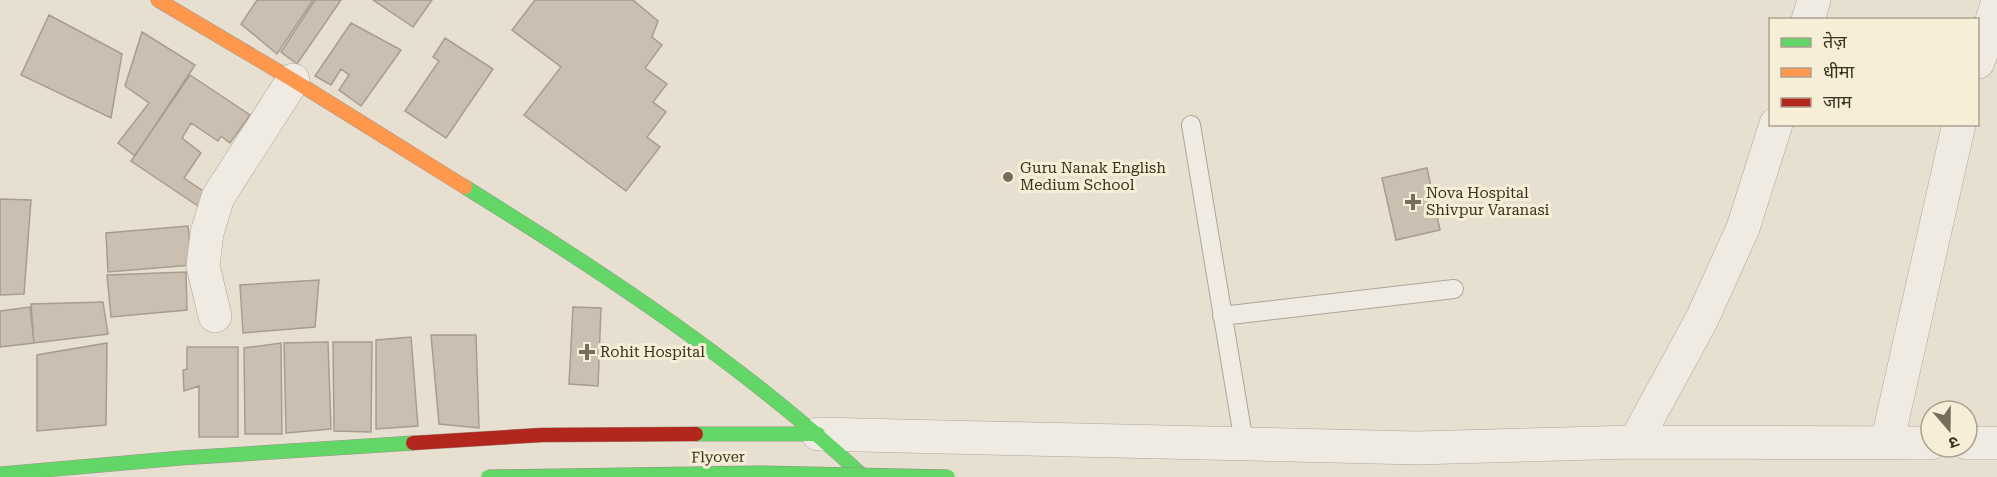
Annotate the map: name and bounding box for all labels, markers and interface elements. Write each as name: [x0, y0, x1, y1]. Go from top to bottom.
legend: [1769, 18, 1979, 126]
text: तेज़: [1823, 31, 1847, 52]
text: धीमा: [1823, 61, 1854, 82]
text: जाम: [1823, 91, 1853, 112]
place label: Guru Nanak English Medium School: [1020, 159, 1166, 194]
marker: Guru Nanak English Medium School: [1001, 170, 1015, 184]
place label: Nova Hospital Shivpur Varanasi: [1426, 184, 1550, 219]
marker: Nova Hospital Shivpur Varanasi: [1404, 193, 1422, 211]
marker: Rohit Hospital: [578, 343, 596, 361]
place label: Rohit Hospital: [600, 343, 705, 361]
north arrow: [1919, 399, 1979, 459]
text: उ: [1946, 432, 1962, 453]
street label: Flyover: [691, 448, 745, 466]

